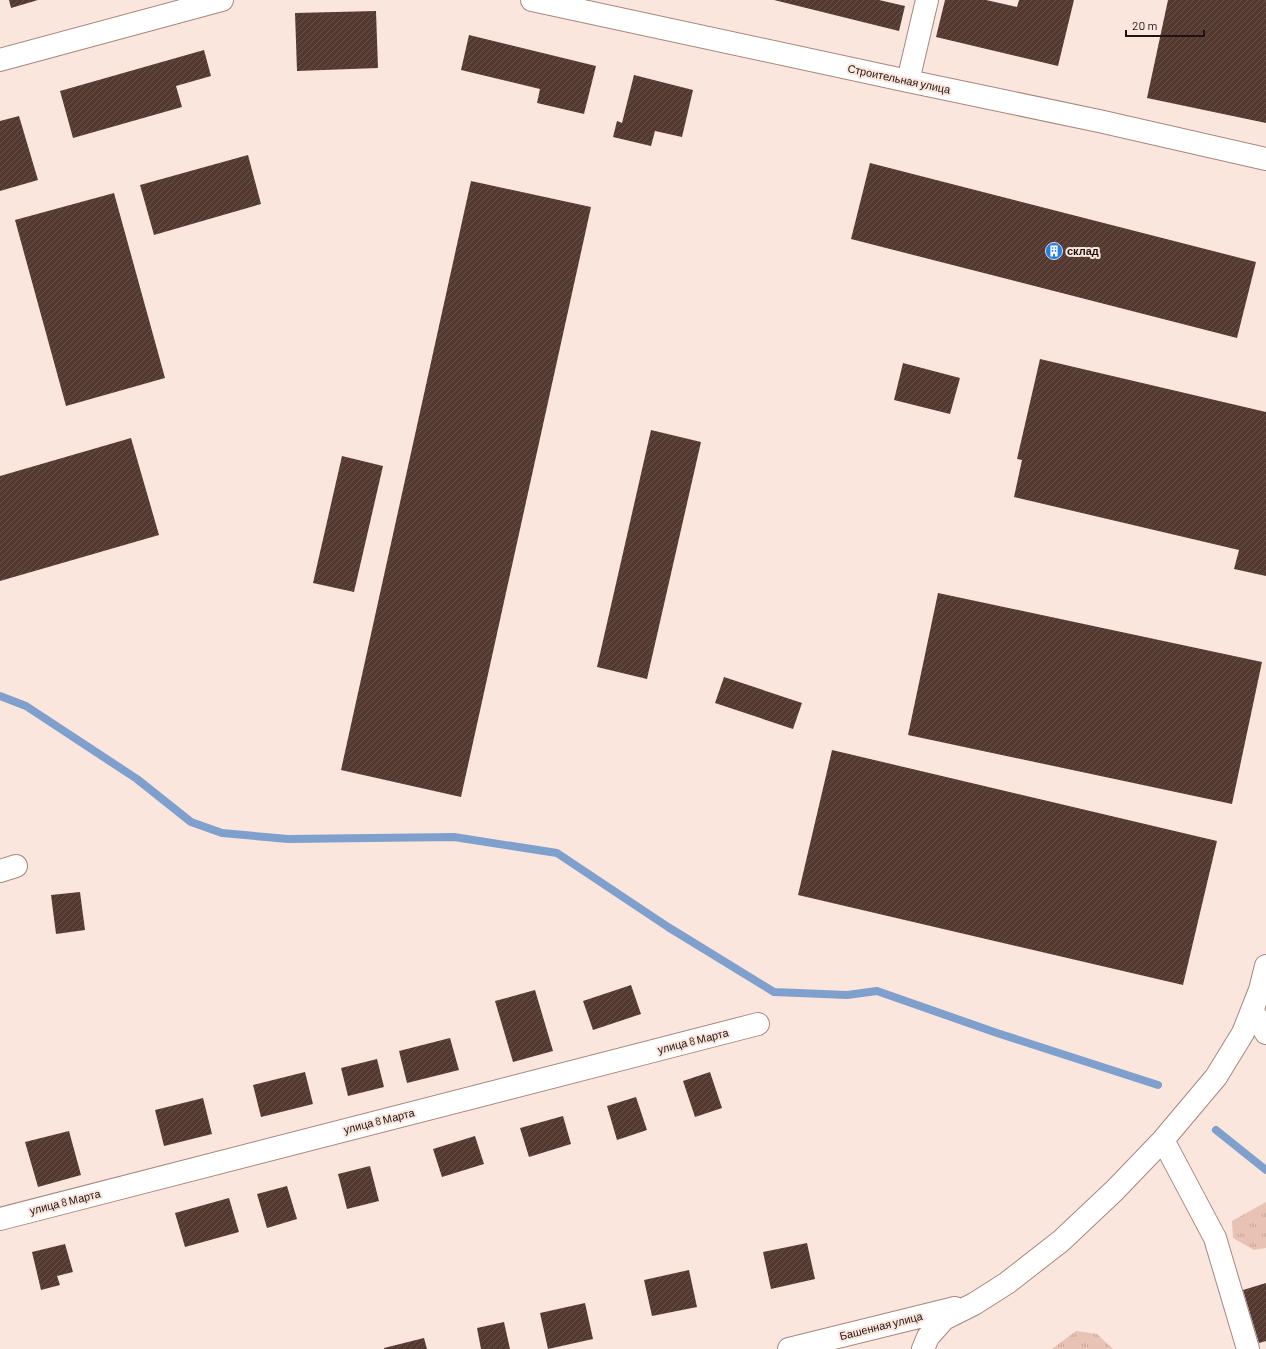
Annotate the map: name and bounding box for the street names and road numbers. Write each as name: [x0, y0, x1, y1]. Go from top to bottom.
street label: Строительная улица: [847, 61, 953, 96]
street label: улица 8 Марта: [656, 1025, 731, 1056]
street label: улица 8 Марта: [342, 1105, 417, 1136]
street label: улица 8 Марта: [28, 1186, 103, 1217]
street label: Башенная улица: [838, 1309, 925, 1342]

